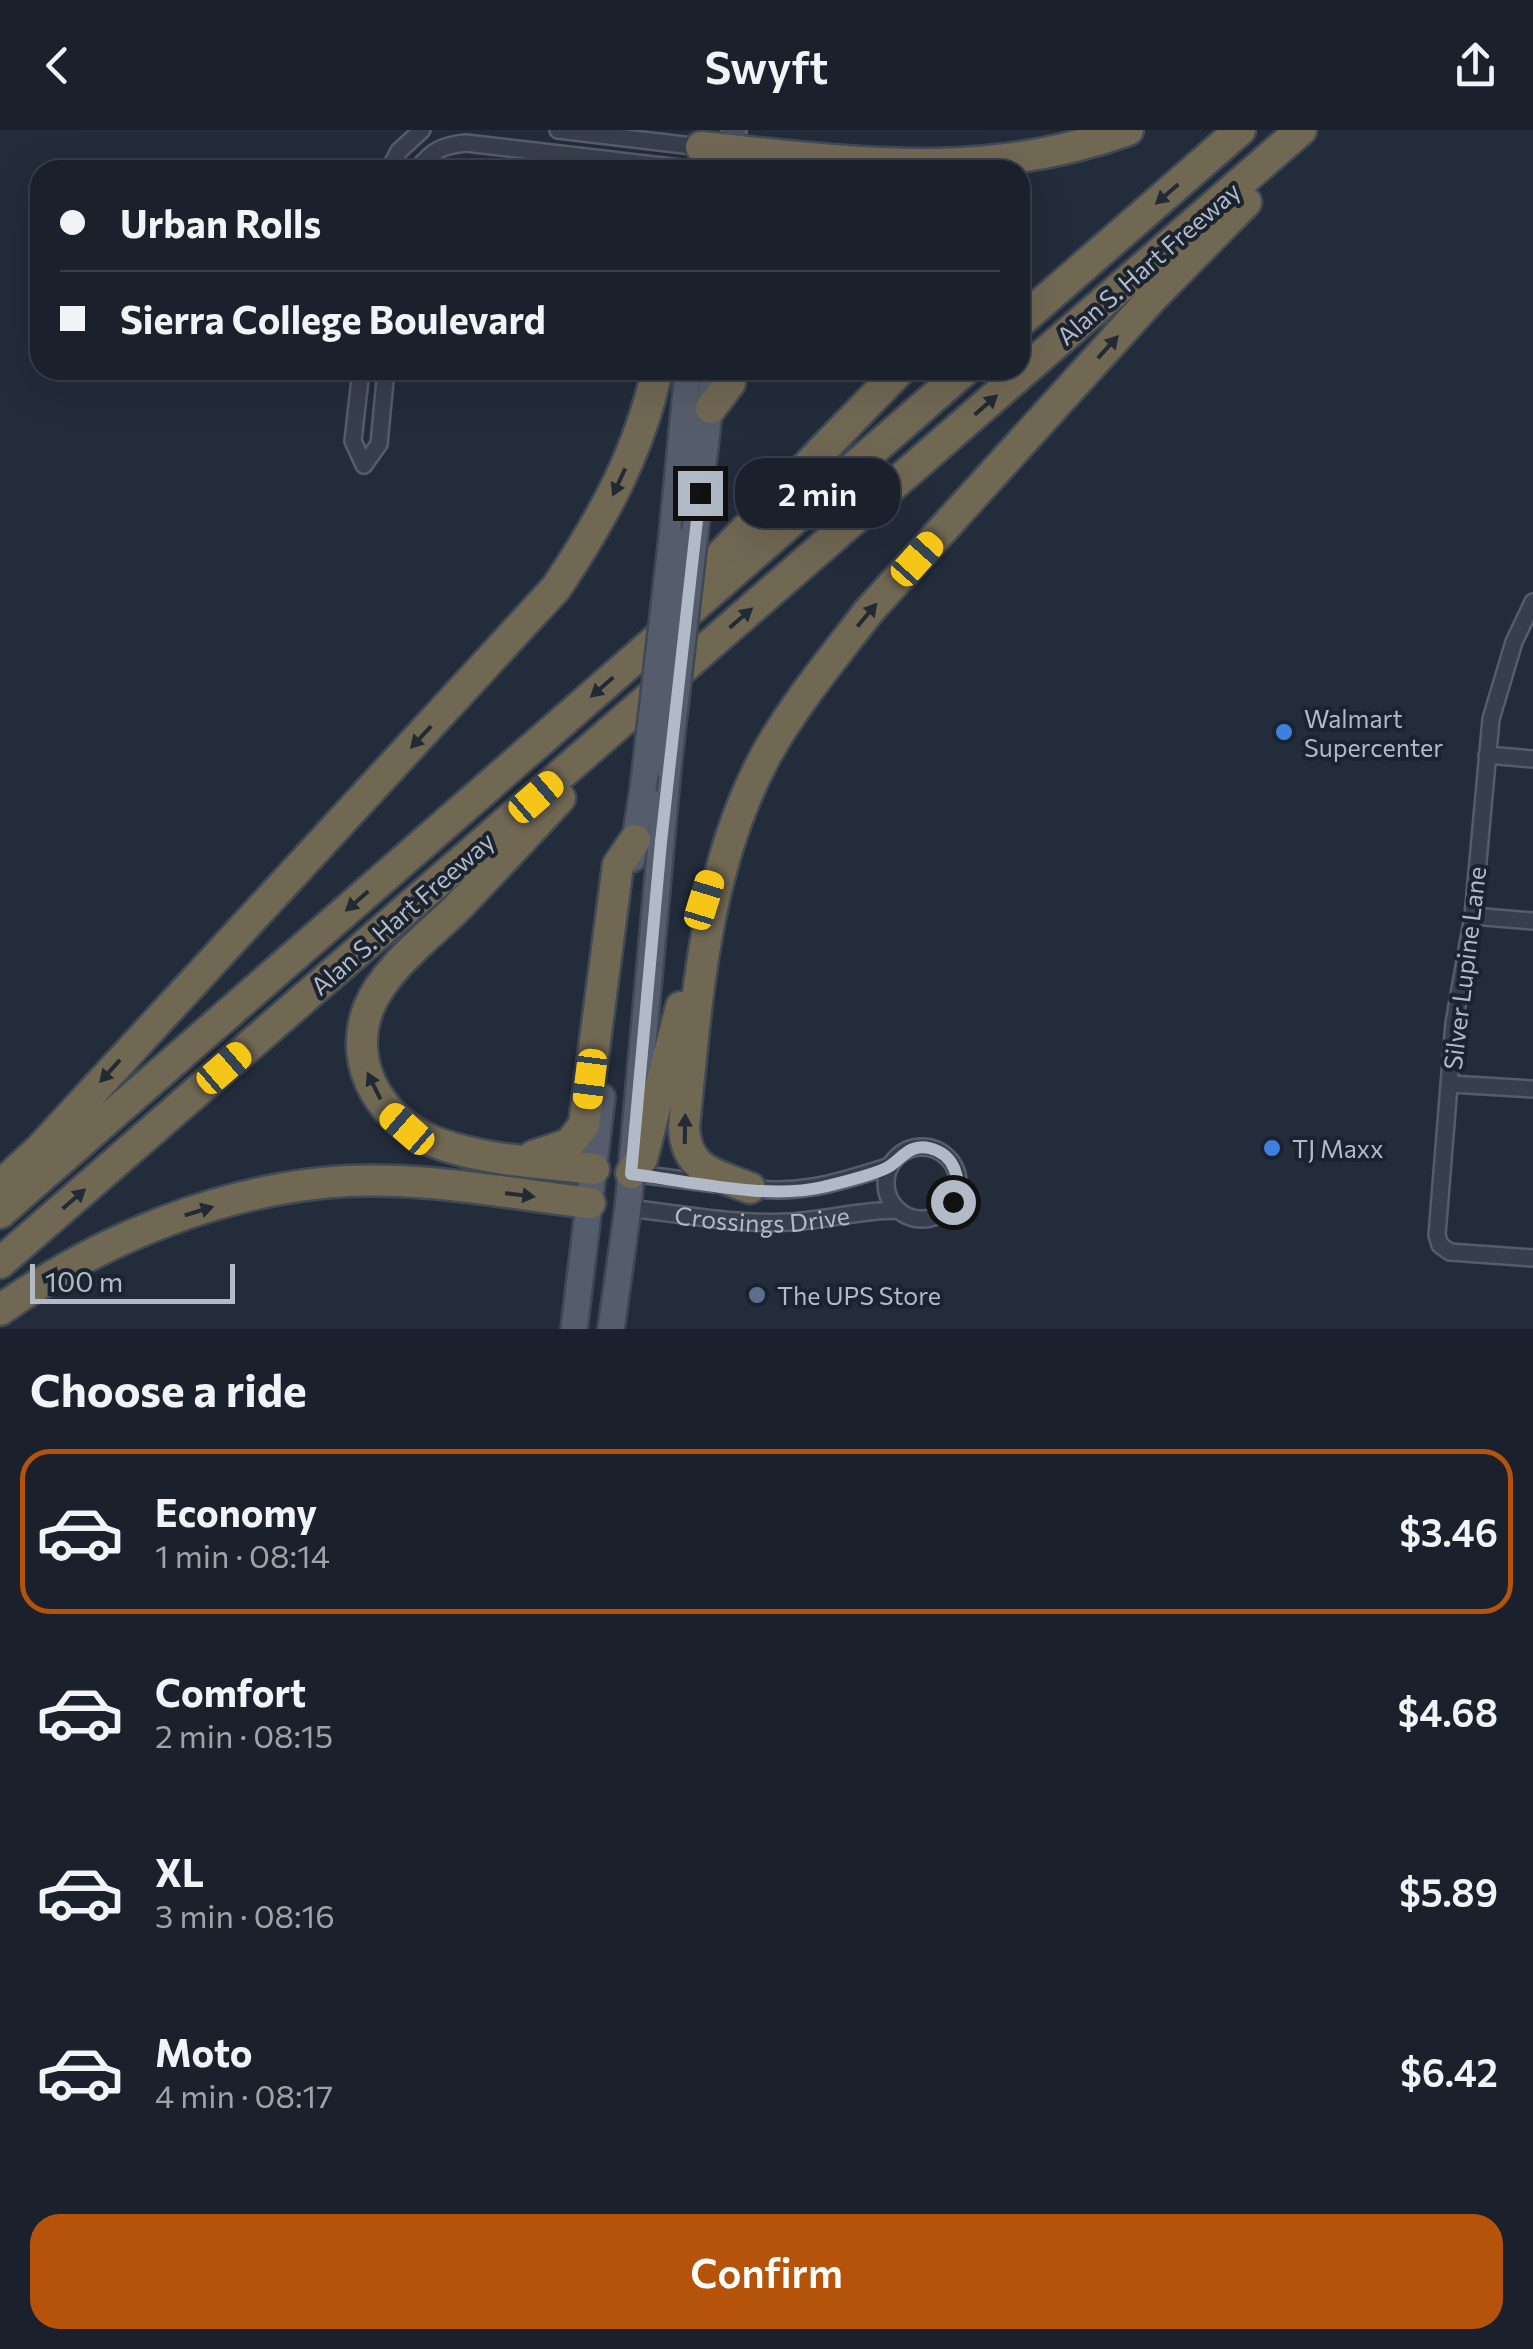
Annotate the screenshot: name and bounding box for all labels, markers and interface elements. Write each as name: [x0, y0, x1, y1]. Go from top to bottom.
icon: back: [30, 38, 85, 93]
text: Swyft: [705, 38, 828, 93]
icon: share: [1448, 38, 1503, 93]
street label: Alan S. Hart Freeway: [1050, 175, 1246, 351]
one-way arrow: [1155, 183, 1180, 205]
text: Urban Rolls: [120, 199, 321, 246]
text: Sierra College Boulevard: [120, 295, 546, 342]
one-way arrow: [1096, 335, 1119, 359]
one-way arrow: [973, 394, 998, 416]
callout: 2 min: [735, 458, 900, 528]
one-way arrow: [611, 468, 628, 497]
route end: [678, 471, 723, 516]
text: 2 min: [778, 473, 857, 513]
car: [886, 527, 948, 591]
one-way arrow: [856, 602, 877, 627]
one-way arrow: [728, 608, 753, 630]
one-way arrow: [590, 676, 615, 698]
place label: Walmart Supercenter: [1304, 703, 1443, 762]
marker: Walmart Supercenter: [1273, 721, 1295, 743]
one-way arrow: [410, 725, 433, 749]
car: [504, 766, 568, 828]
street label: Alan S. Hart Freeway: [304, 825, 500, 1001]
street label: Silver Lupine Lane: [1437, 865, 1491, 1071]
car: [681, 867, 727, 933]
one-way arrow: [345, 890, 370, 912]
car: [192, 1037, 256, 1099]
car: [571, 1047, 609, 1111]
one-way arrow: [100, 1058, 122, 1083]
one-way arrow: [365, 1072, 382, 1101]
car: [375, 1098, 439, 1160]
one-way arrow: [678, 1113, 694, 1144]
place label: TJ Maxx: [1292, 1133, 1383, 1163]
marker: TJ Maxx: [1261, 1137, 1283, 1159]
route start: [931, 1180, 976, 1225]
one-way arrow: [505, 1187, 537, 1203]
one-way arrow: [61, 1189, 86, 1211]
street label: Crossings Drive: [673, 1199, 852, 1238]
one-way arrow: [184, 1203, 215, 1218]
scale bar: [30, 1259, 235, 1304]
text: 100 m: [45, 1264, 123, 1298]
place label: The UPS Store: [777, 1280, 941, 1310]
marker: The UPS Store: [746, 1284, 768, 1306]
text: Choose a ride: [30, 1361, 307, 1416]
icon: car: [35, 1487, 125, 1577]
text: Economy: [155, 1488, 317, 1535]
text: $3.46: [1399, 1508, 1498, 1555]
text: 1 min · 08:14: [155, 1535, 330, 1575]
icon: car: [35, 1667, 125, 1757]
text: Comfort: [155, 1668, 306, 1715]
text: $4.68: [1398, 1688, 1498, 1735]
text: 2 min · 08:15: [155, 1715, 333, 1755]
icon: car: [35, 1847, 125, 1937]
text: XL: [155, 1848, 204, 1895]
text: $5.89: [1399, 1868, 1498, 1915]
text: 3 min · 08:16: [155, 1895, 335, 1935]
icon: car: [35, 2027, 125, 2117]
text: Moto: [155, 2028, 253, 2075]
text: $6.42: [1400, 2048, 1498, 2095]
text: 4 min · 08:17: [155, 2075, 333, 2115]
button: Confirm: [30, 2214, 1503, 2329]

